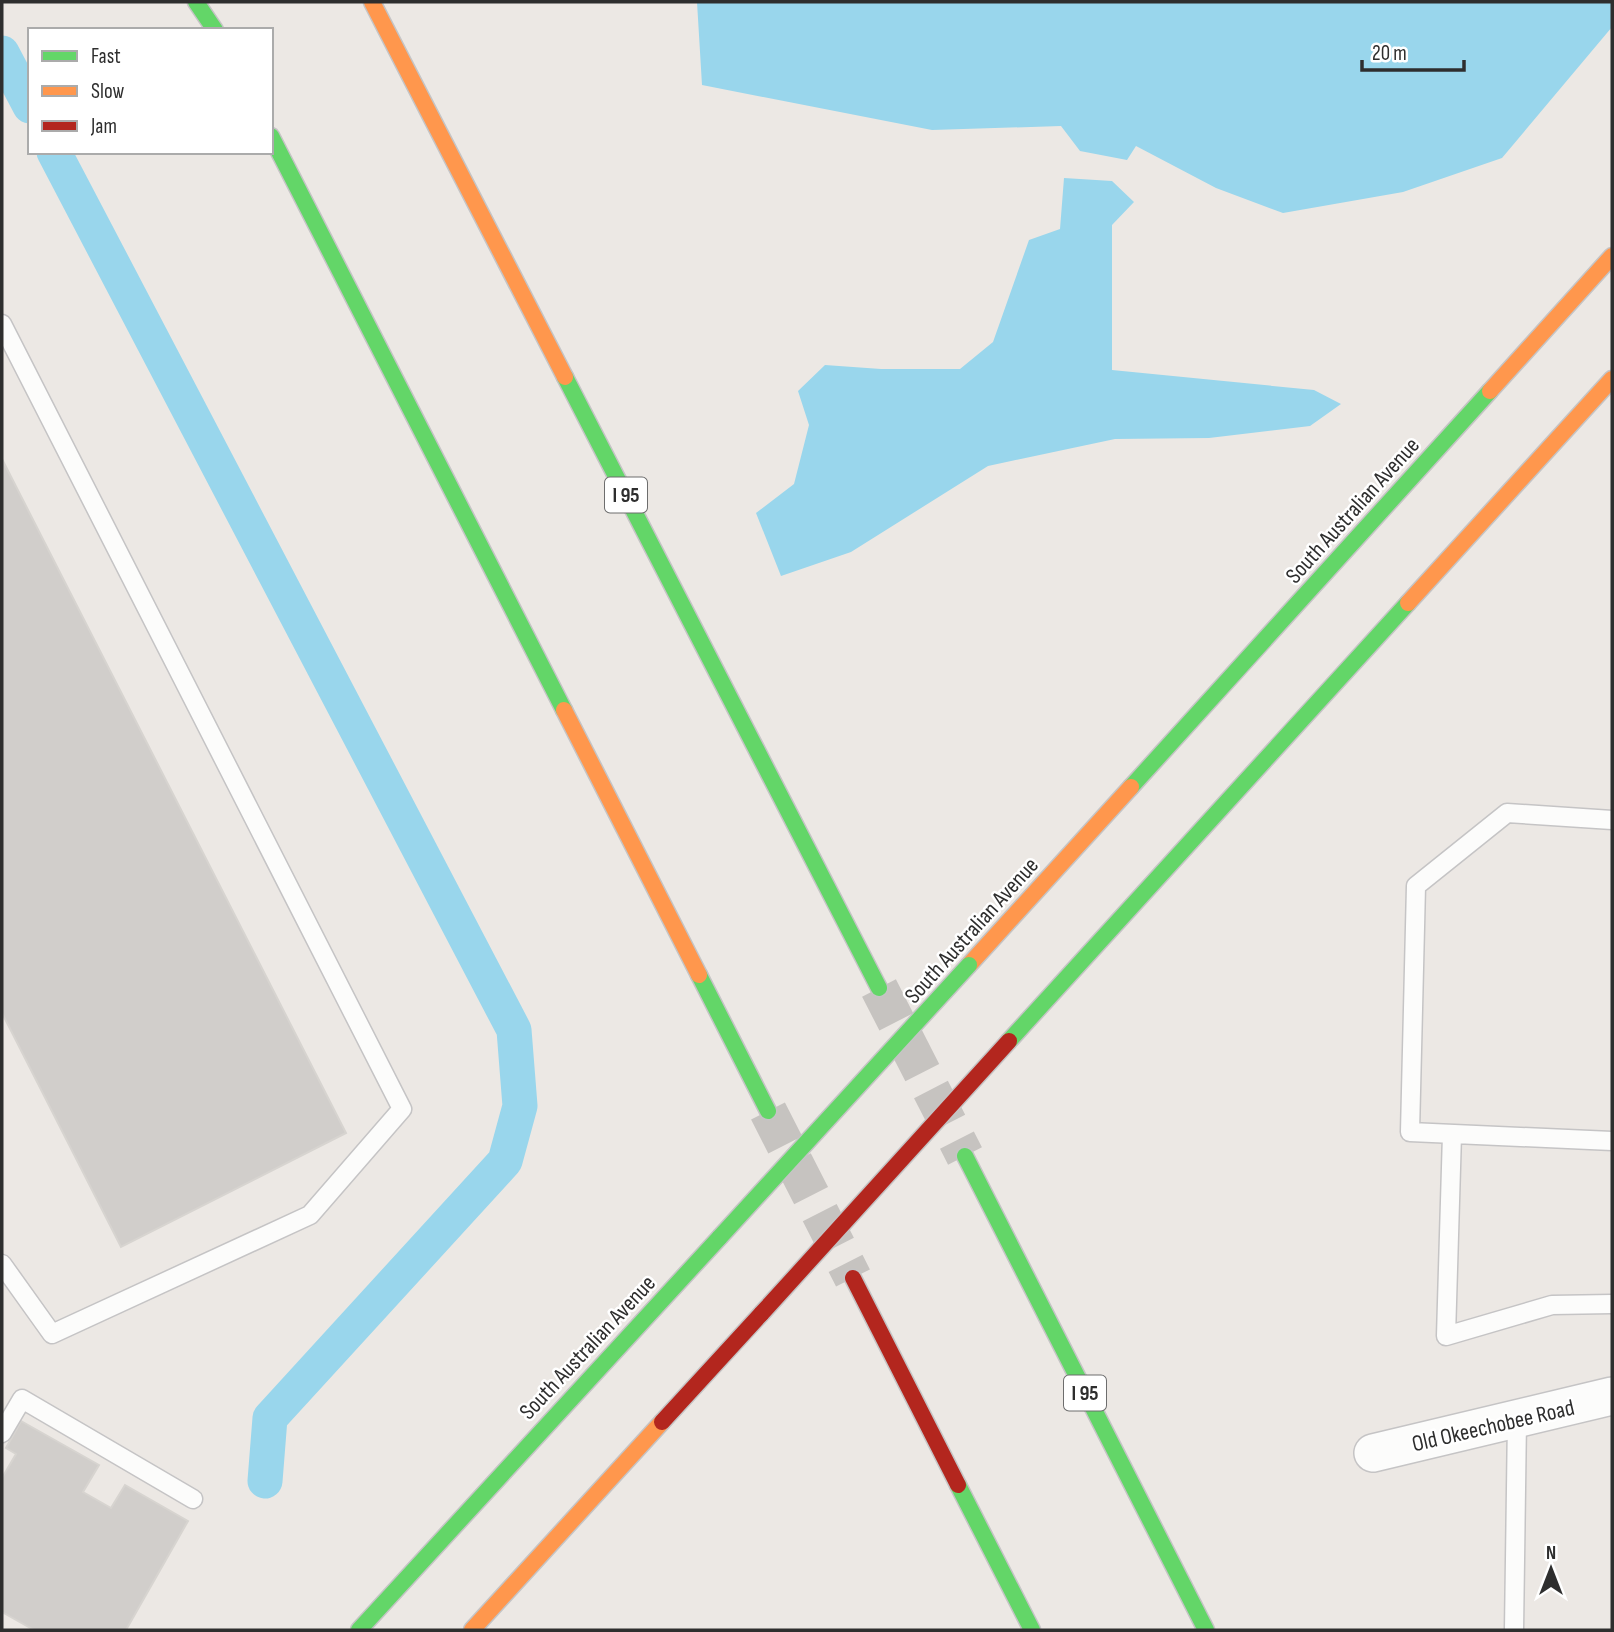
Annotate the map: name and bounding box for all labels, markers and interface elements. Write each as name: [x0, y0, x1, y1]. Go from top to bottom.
legend: [28, 28, 273, 154]
scale bar: [1362, 28, 1464, 72]
text: 20 m: [1372, 41, 1407, 66]
text: Fast: [91, 44, 121, 69]
text: Slow: [91, 79, 125, 104]
text: Jam: [90, 114, 117, 139]
street label: South Australian Avenue: [1280, 432, 1426, 590]
road number: I 95: [605, 477, 647, 512]
street label: South Australian Avenue: [899, 852, 1045, 1010]
street label: South Australian Avenue: [514, 1270, 662, 1426]
road number: I 95: [1064, 1376, 1106, 1410]
street label: Old Okeechobee Road: [1409, 1394, 1577, 1458]
north arrow: [1516, 1534, 1586, 1604]
text: N: [1546, 1542, 1556, 1565]

